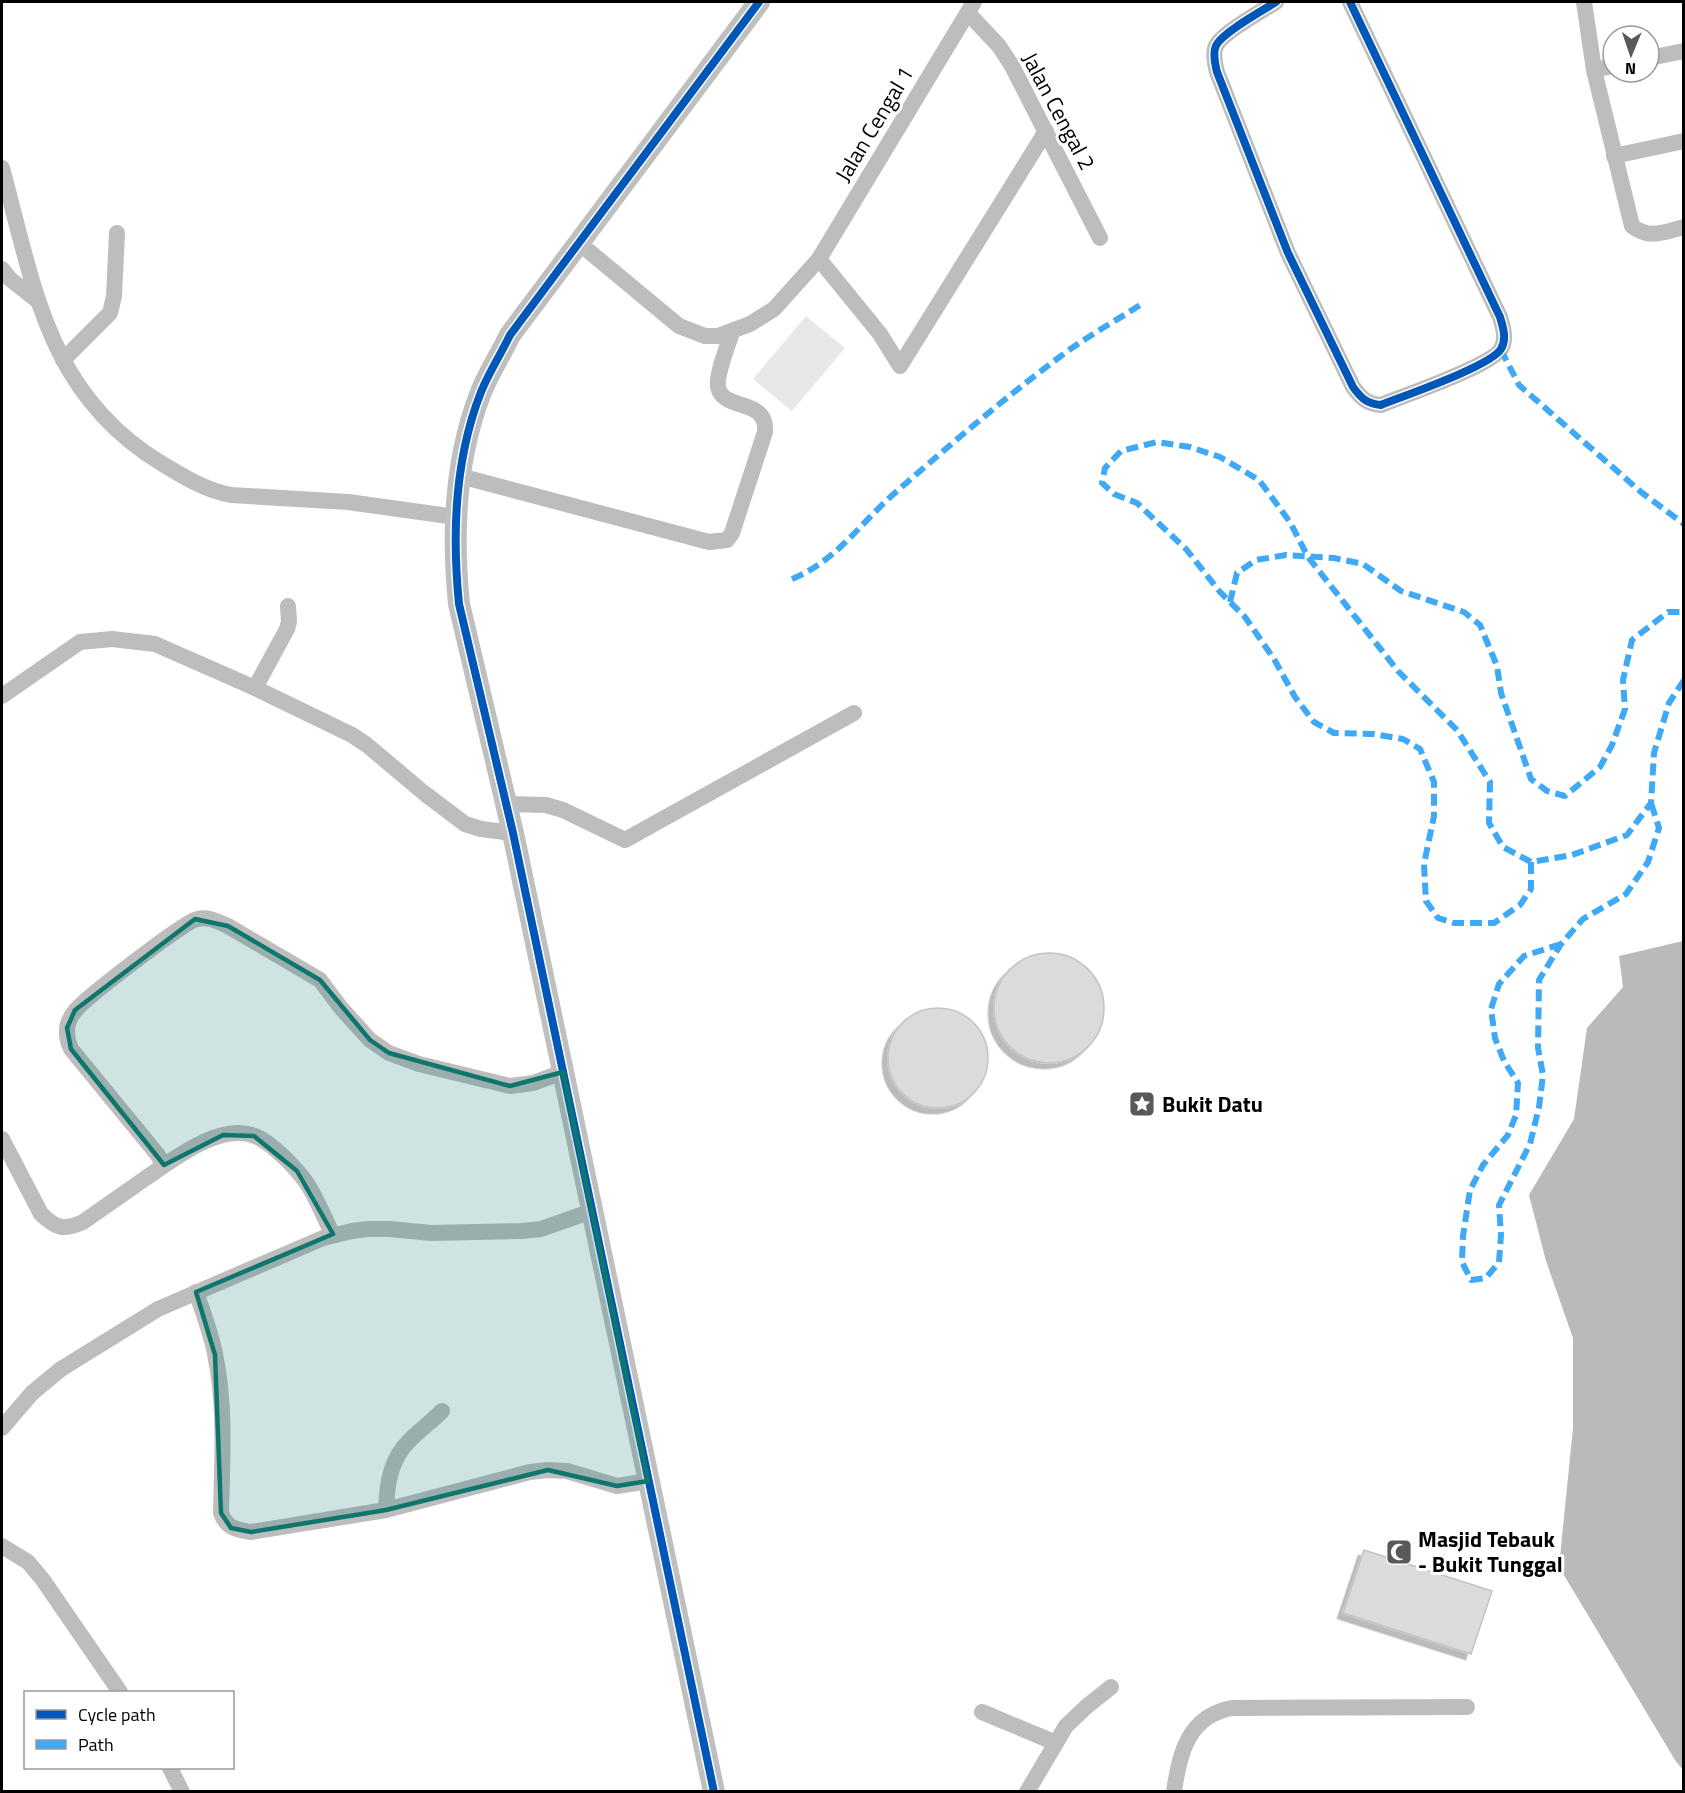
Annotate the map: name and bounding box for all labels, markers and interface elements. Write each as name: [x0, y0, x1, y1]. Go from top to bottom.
north arrow: [1601, 24, 1661, 84]
street label: Jalan Cengal 2: [1014, 46, 1104, 176]
text: N: [1625, 57, 1636, 81]
street label: Jalan Cengal 1: [826, 60, 922, 188]
place label: Bukit Datu: [1162, 1087, 1263, 1121]
place icon: Bukit Datu: [1127, 1089, 1157, 1119]
place label: Masjid Tebauk - Bukit Tunggal: [1418, 1522, 1563, 1581]
mosque icon: Masjid Tebauk - Bukit Tunggal: [1384, 1537, 1414, 1567]
legend: [24, 1691, 234, 1769]
text: Cycle path: [78, 1701, 156, 1728]
text: Path: [78, 1731, 114, 1758]

